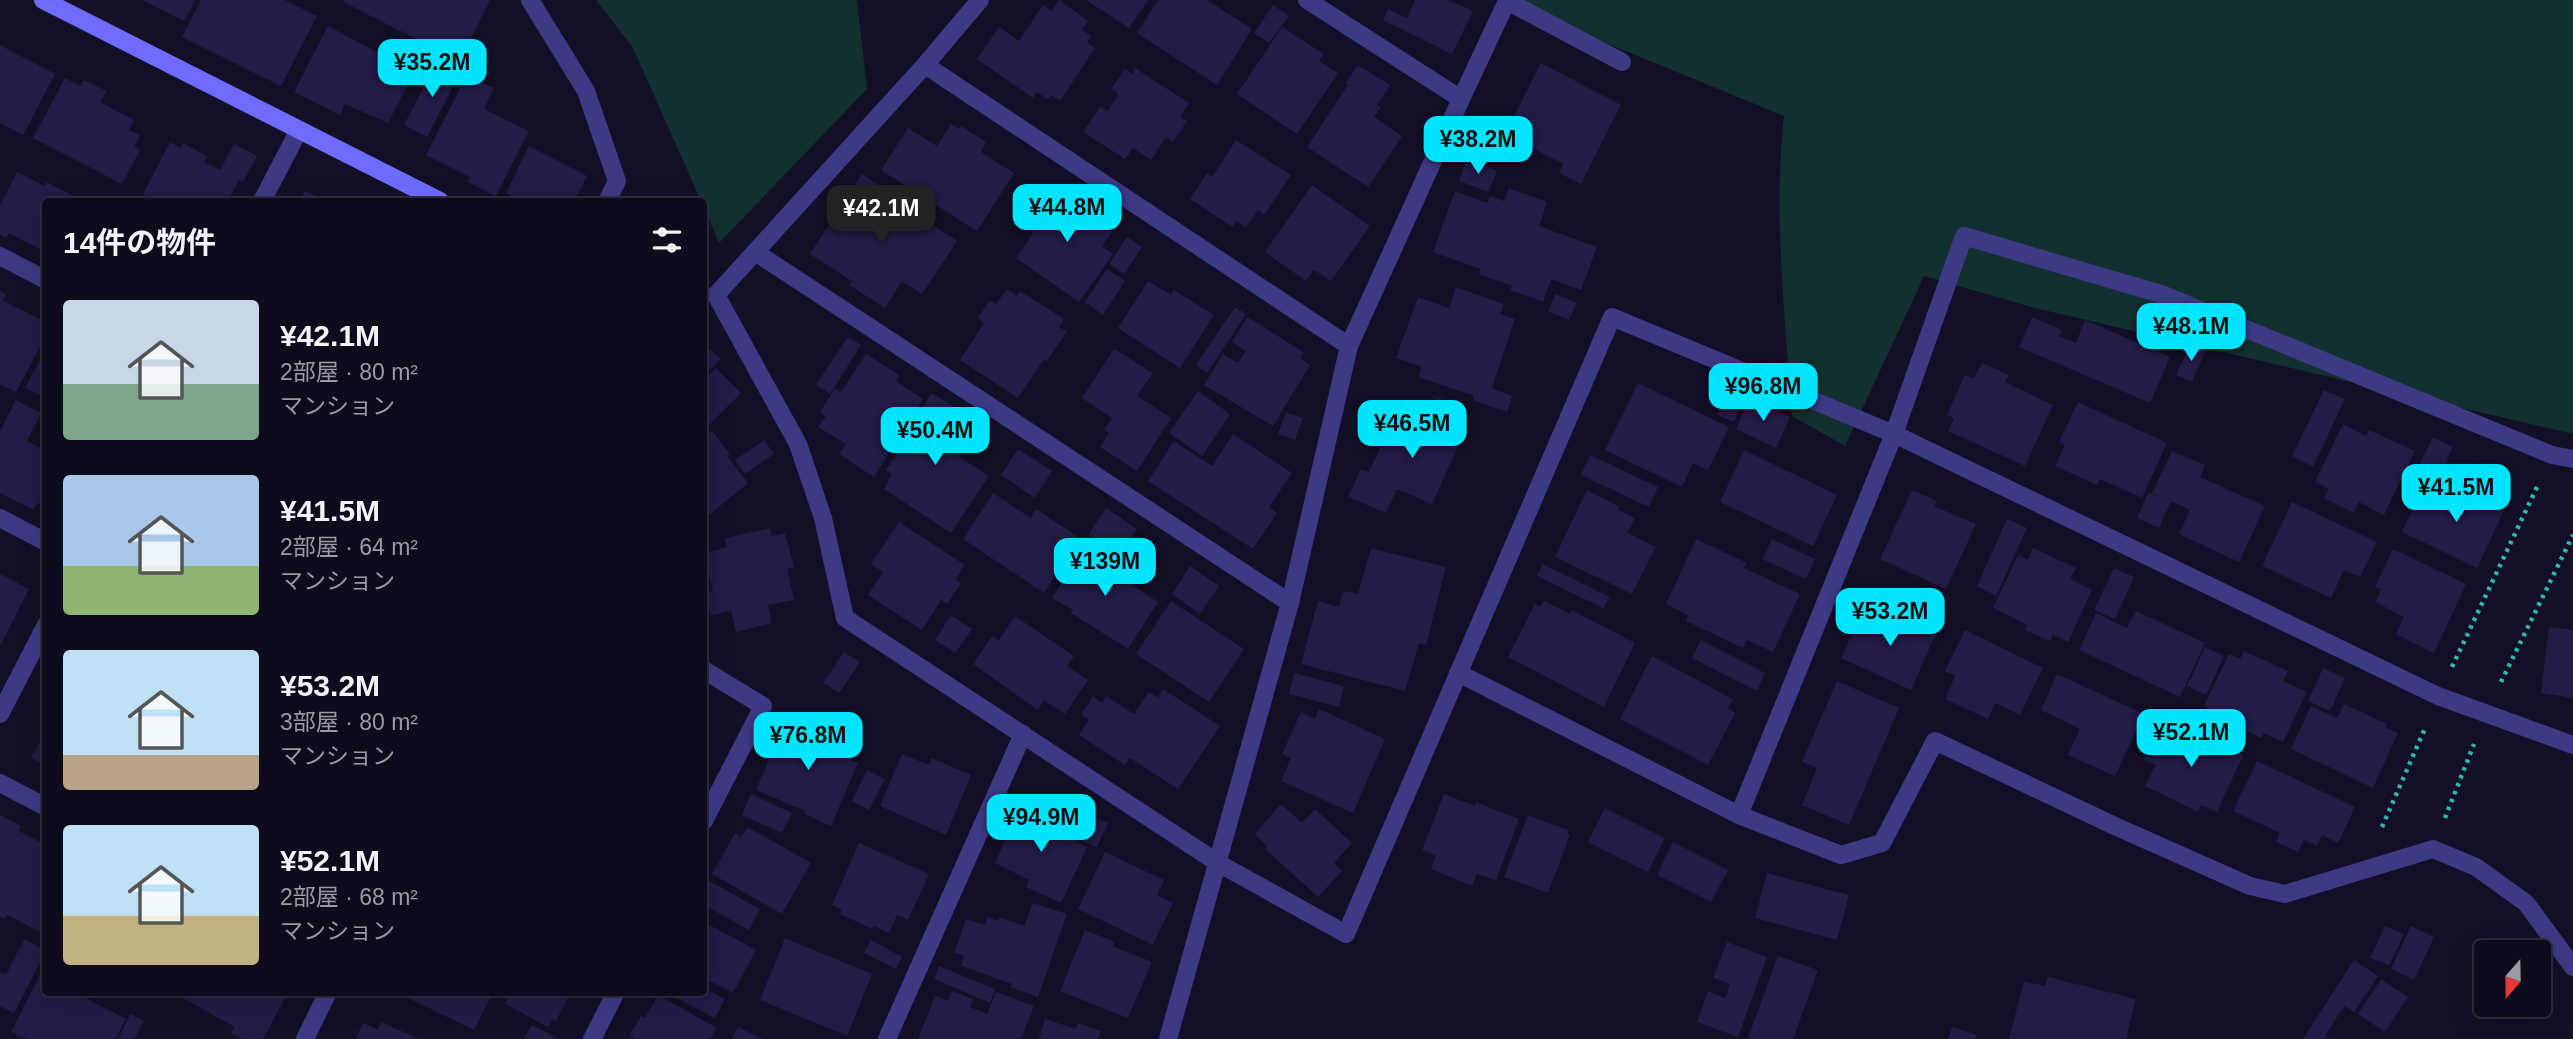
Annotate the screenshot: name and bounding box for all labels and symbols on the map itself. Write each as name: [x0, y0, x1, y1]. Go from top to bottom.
pin: ¥35.2M: [375, 40, 489, 99]
pin: ¥38.2M: [1421, 116, 1535, 176]
pin: ¥44.8M: [1010, 184, 1124, 244]
pin: ¥42.1M: [824, 186, 938, 245]
pin: ¥48.1M: [2134, 304, 2248, 363]
pin: ¥96.8M: [1706, 364, 1820, 423]
pin: ¥46.5M: [1355, 400, 1469, 460]
pin: ¥50.4M: [878, 407, 992, 467]
pin: ¥41.5M: [2399, 464, 2513, 524]
pin: ¥139M: [1056, 538, 1154, 598]
pin: ¥53.2M: [1833, 588, 1947, 648]
pin: ¥52.1M: [2134, 710, 2248, 769]
pin: ¥76.8M: [751, 712, 865, 772]
pin: ¥94.9M: [984, 794, 1098, 854]
north arrow: [2474, 940, 2552, 1017]

